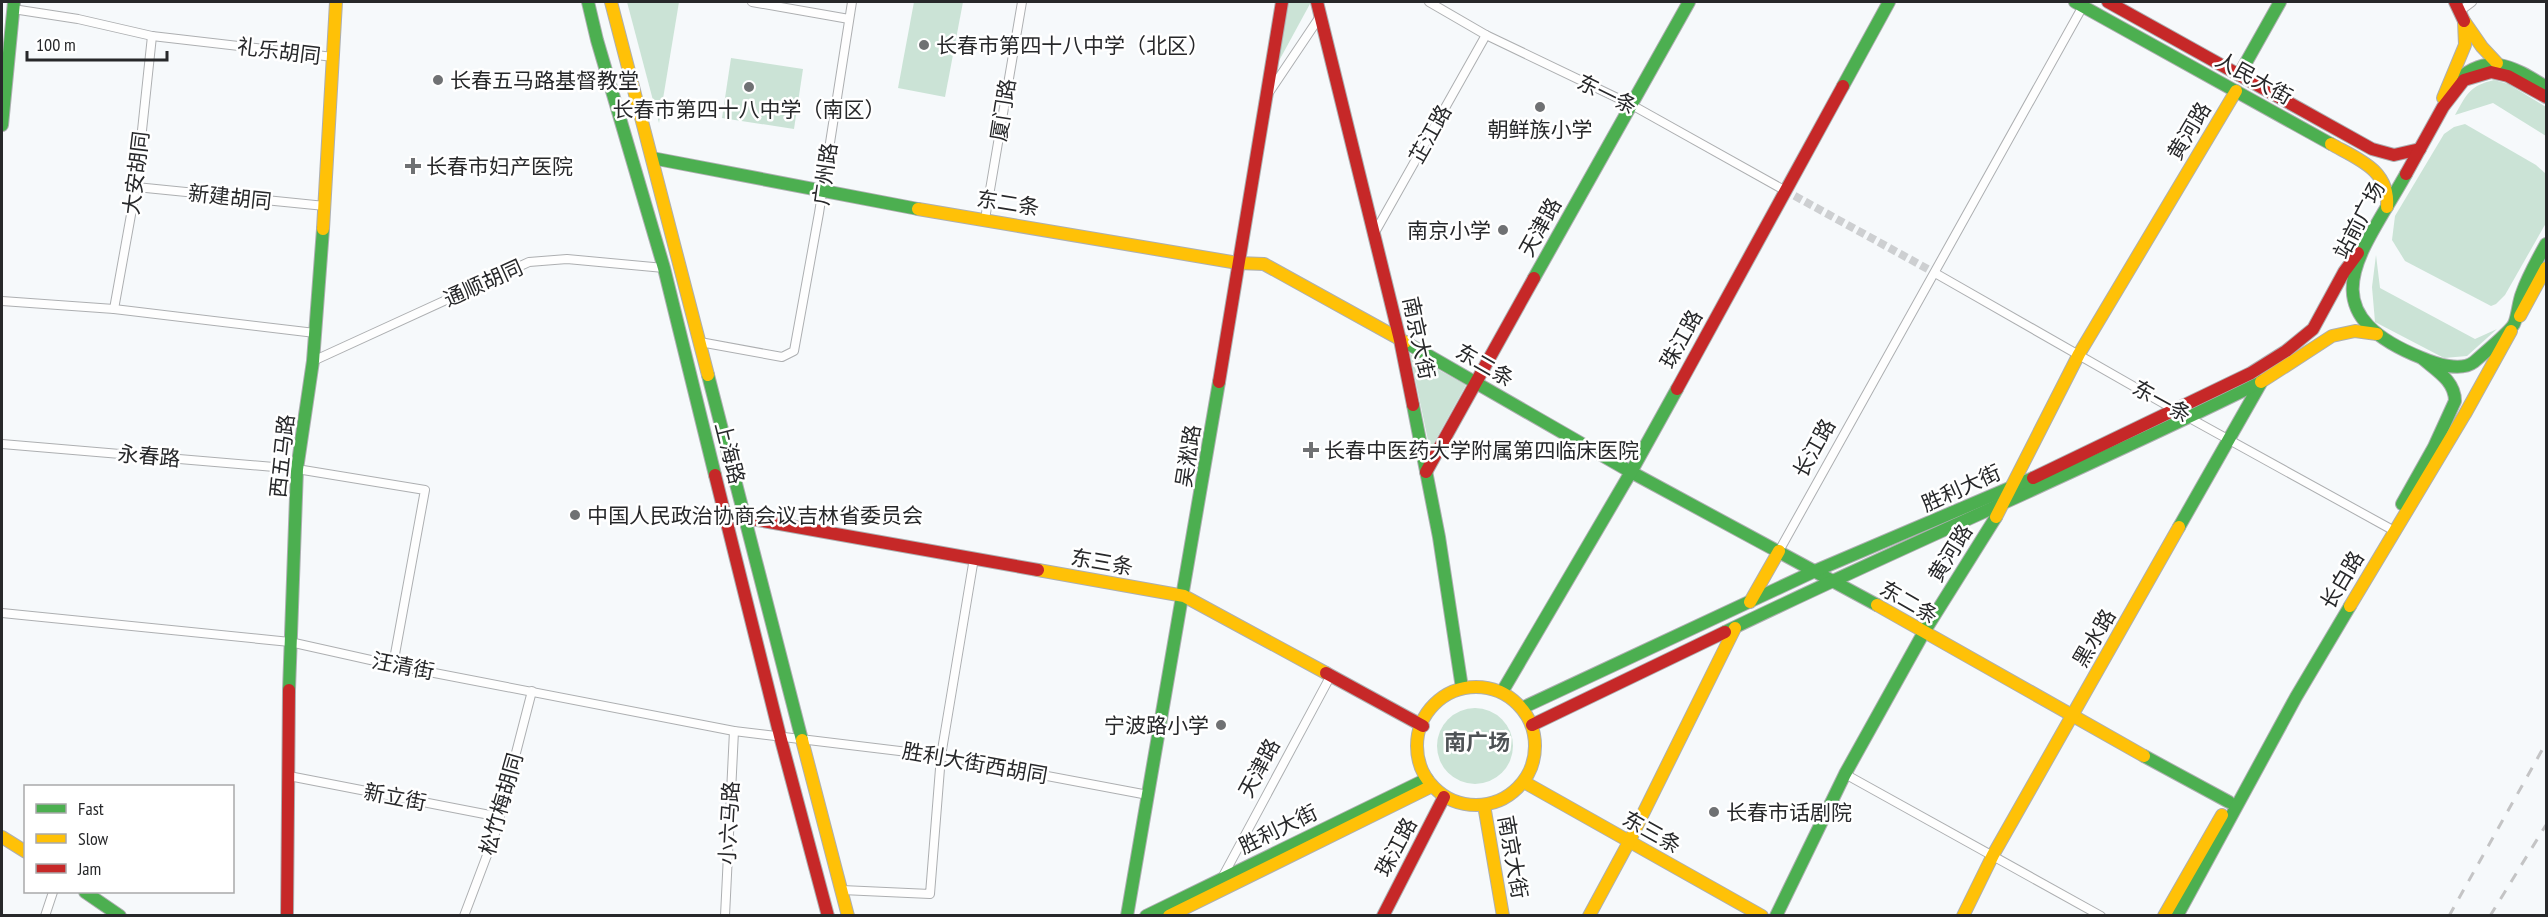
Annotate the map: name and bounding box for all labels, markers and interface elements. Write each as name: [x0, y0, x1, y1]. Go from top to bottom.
scale bar: [27, 24, 166, 62]
street label: 礼乐胡同: [236, 32, 322, 70]
place label: 长春市第四十八中学（北区）: [936, 32, 1209, 59]
text: 100 m: [36, 33, 76, 56]
marker: 长春市第四十八中学（北区）: [917, 38, 931, 52]
street label: 人民大街: [2211, 46, 2297, 110]
place label: 长春五马路基督教堂: [450, 67, 639, 94]
street label: 东一条: [1573, 68, 1641, 120]
marker: 长春五马路基督教堂: [431, 73, 445, 87]
street label: 厦门路: [985, 77, 1021, 143]
marker: 长春市第四十八中学（南区）: [742, 80, 756, 94]
place label: 长春市第四十八中学（南区）: [613, 96, 886, 123]
street label: 黄河路: [2161, 97, 2217, 165]
street label: 芷江路: [1403, 100, 1457, 168]
marker: 朝鲜族小学: [1533, 100, 1547, 114]
place label: 朝鲜族小学: [1488, 116, 1593, 143]
street label: 大安胡同: [117, 130, 155, 216]
street label: 广州路: [807, 141, 843, 207]
place label: 长春市妇产医院: [426, 153, 573, 180]
marker: 长春市妇产医院: [404, 157, 422, 175]
street label: 站前广场: [2327, 177, 2391, 263]
street label: 新建胡同: [187, 179, 273, 215]
street label: 东二条: [975, 185, 1041, 221]
street label: 天津路: [1513, 193, 1567, 261]
place label: 南京小学: [1407, 217, 1491, 244]
marker: 南京小学: [1496, 223, 1510, 237]
street label: 通顺胡同: [439, 254, 527, 312]
street label: 南京大街: [1397, 294, 1441, 382]
street label: 珠江路: [1654, 305, 1708, 373]
street label: 东二条: [1451, 338, 1519, 392]
street label: 东一条: [2128, 374, 2196, 428]
street label: 西五马路: [264, 413, 300, 499]
street label: 长江路: [1787, 414, 1841, 482]
street label: 上海路: [709, 419, 751, 487]
street label: 吴淞路: [1170, 423, 1206, 489]
place label: 长春中医药大学附属第四临床医院: [1324, 437, 1639, 464]
street label: 永春路: [116, 440, 182, 472]
marker: 长春中医药大学附属第四临床医院: [1302, 441, 1320, 459]
street label: 胜利大街: [1917, 459, 2005, 517]
place label: 中国人民政治协商会议吉林省委员会: [587, 502, 923, 529]
marker: 中国人民政治协商会议吉林省委员会: [568, 508, 582, 522]
street label: 黄河路: [1922, 519, 1978, 587]
street label: 东三条: [1069, 543, 1135, 581]
street label: 长白路: [2314, 546, 2370, 614]
street label: 东二条: [1875, 575, 1943, 629]
street label: 黑水路: [2067, 604, 2121, 672]
street label: 汪清街: [370, 647, 436, 685]
place label: 宁波路小学: [1104, 712, 1209, 739]
marker: 宁波路小学: [1214, 718, 1228, 732]
district label: 南广场: [1444, 728, 1510, 756]
street label: 天津路: [1232, 734, 1286, 802]
street label: 胜利大街西胡同: [900, 737, 1050, 789]
street label: 松竹梅胡同: [474, 750, 528, 858]
street label: 新立街: [362, 778, 428, 816]
street label: 小六马路: [713, 780, 745, 866]
legend: [24, 785, 234, 893]
text: Fast: [78, 797, 104, 820]
street label: 胜利大街: [1234, 798, 1322, 860]
place label: 长春市话剧院: [1726, 799, 1852, 826]
street label: 东三条: [1618, 805, 1686, 859]
marker: 长春市话剧院: [1707, 805, 1721, 819]
street label: 珠江路: [1369, 813, 1423, 881]
street label: 南京大街: [1492, 813, 1534, 901]
text: Slow: [78, 827, 109, 850]
text: Jam: [77, 857, 101, 880]

